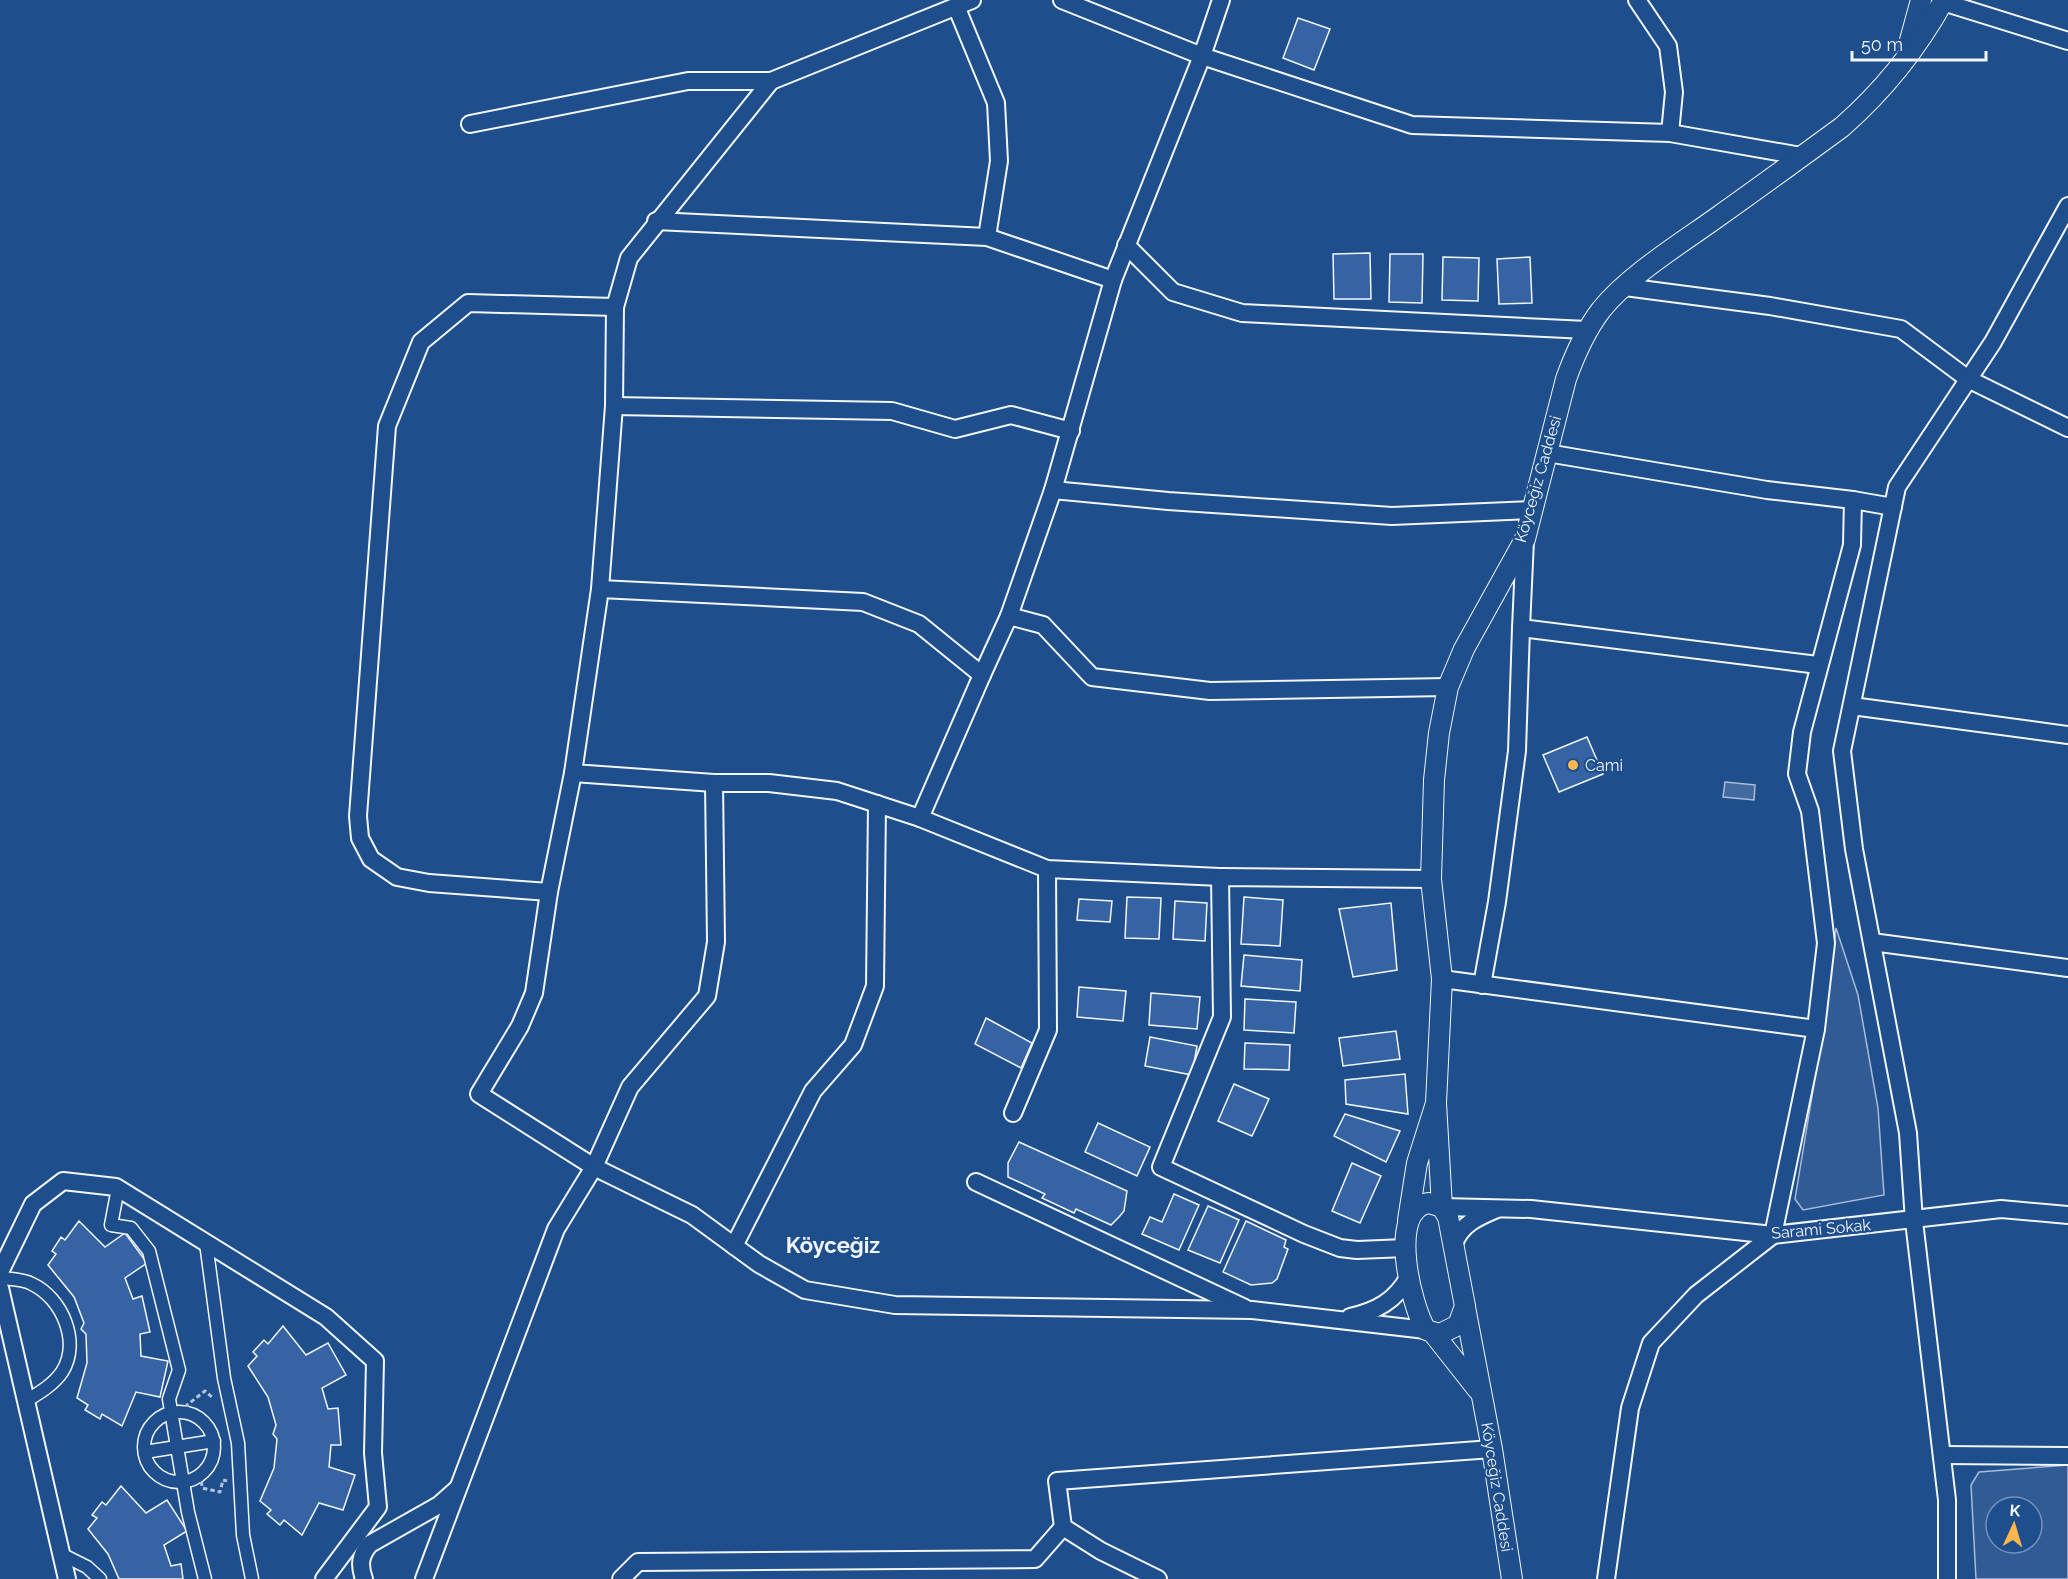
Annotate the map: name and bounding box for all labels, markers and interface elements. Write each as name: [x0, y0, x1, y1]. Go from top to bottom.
scale bar: [1852, 24, 1986, 62]
text: 50 m: [1861, 34, 1903, 55]
street label: Köyceğiz Caddesi: [1511, 413, 1565, 545]
place label: Cami: [1585, 756, 1623, 775]
marker: Cami: [1566, 758, 1580, 772]
street label: Sarami Sokak: [1770, 1215, 1872, 1243]
district label: Köyceğiz: [786, 1232, 880, 1258]
street label: Köyceğiz Caddesi: [1477, 1421, 1517, 1553]
north arrow: [1984, 1495, 2044, 1555]
text: K: [2009, 1501, 2021, 1520]

